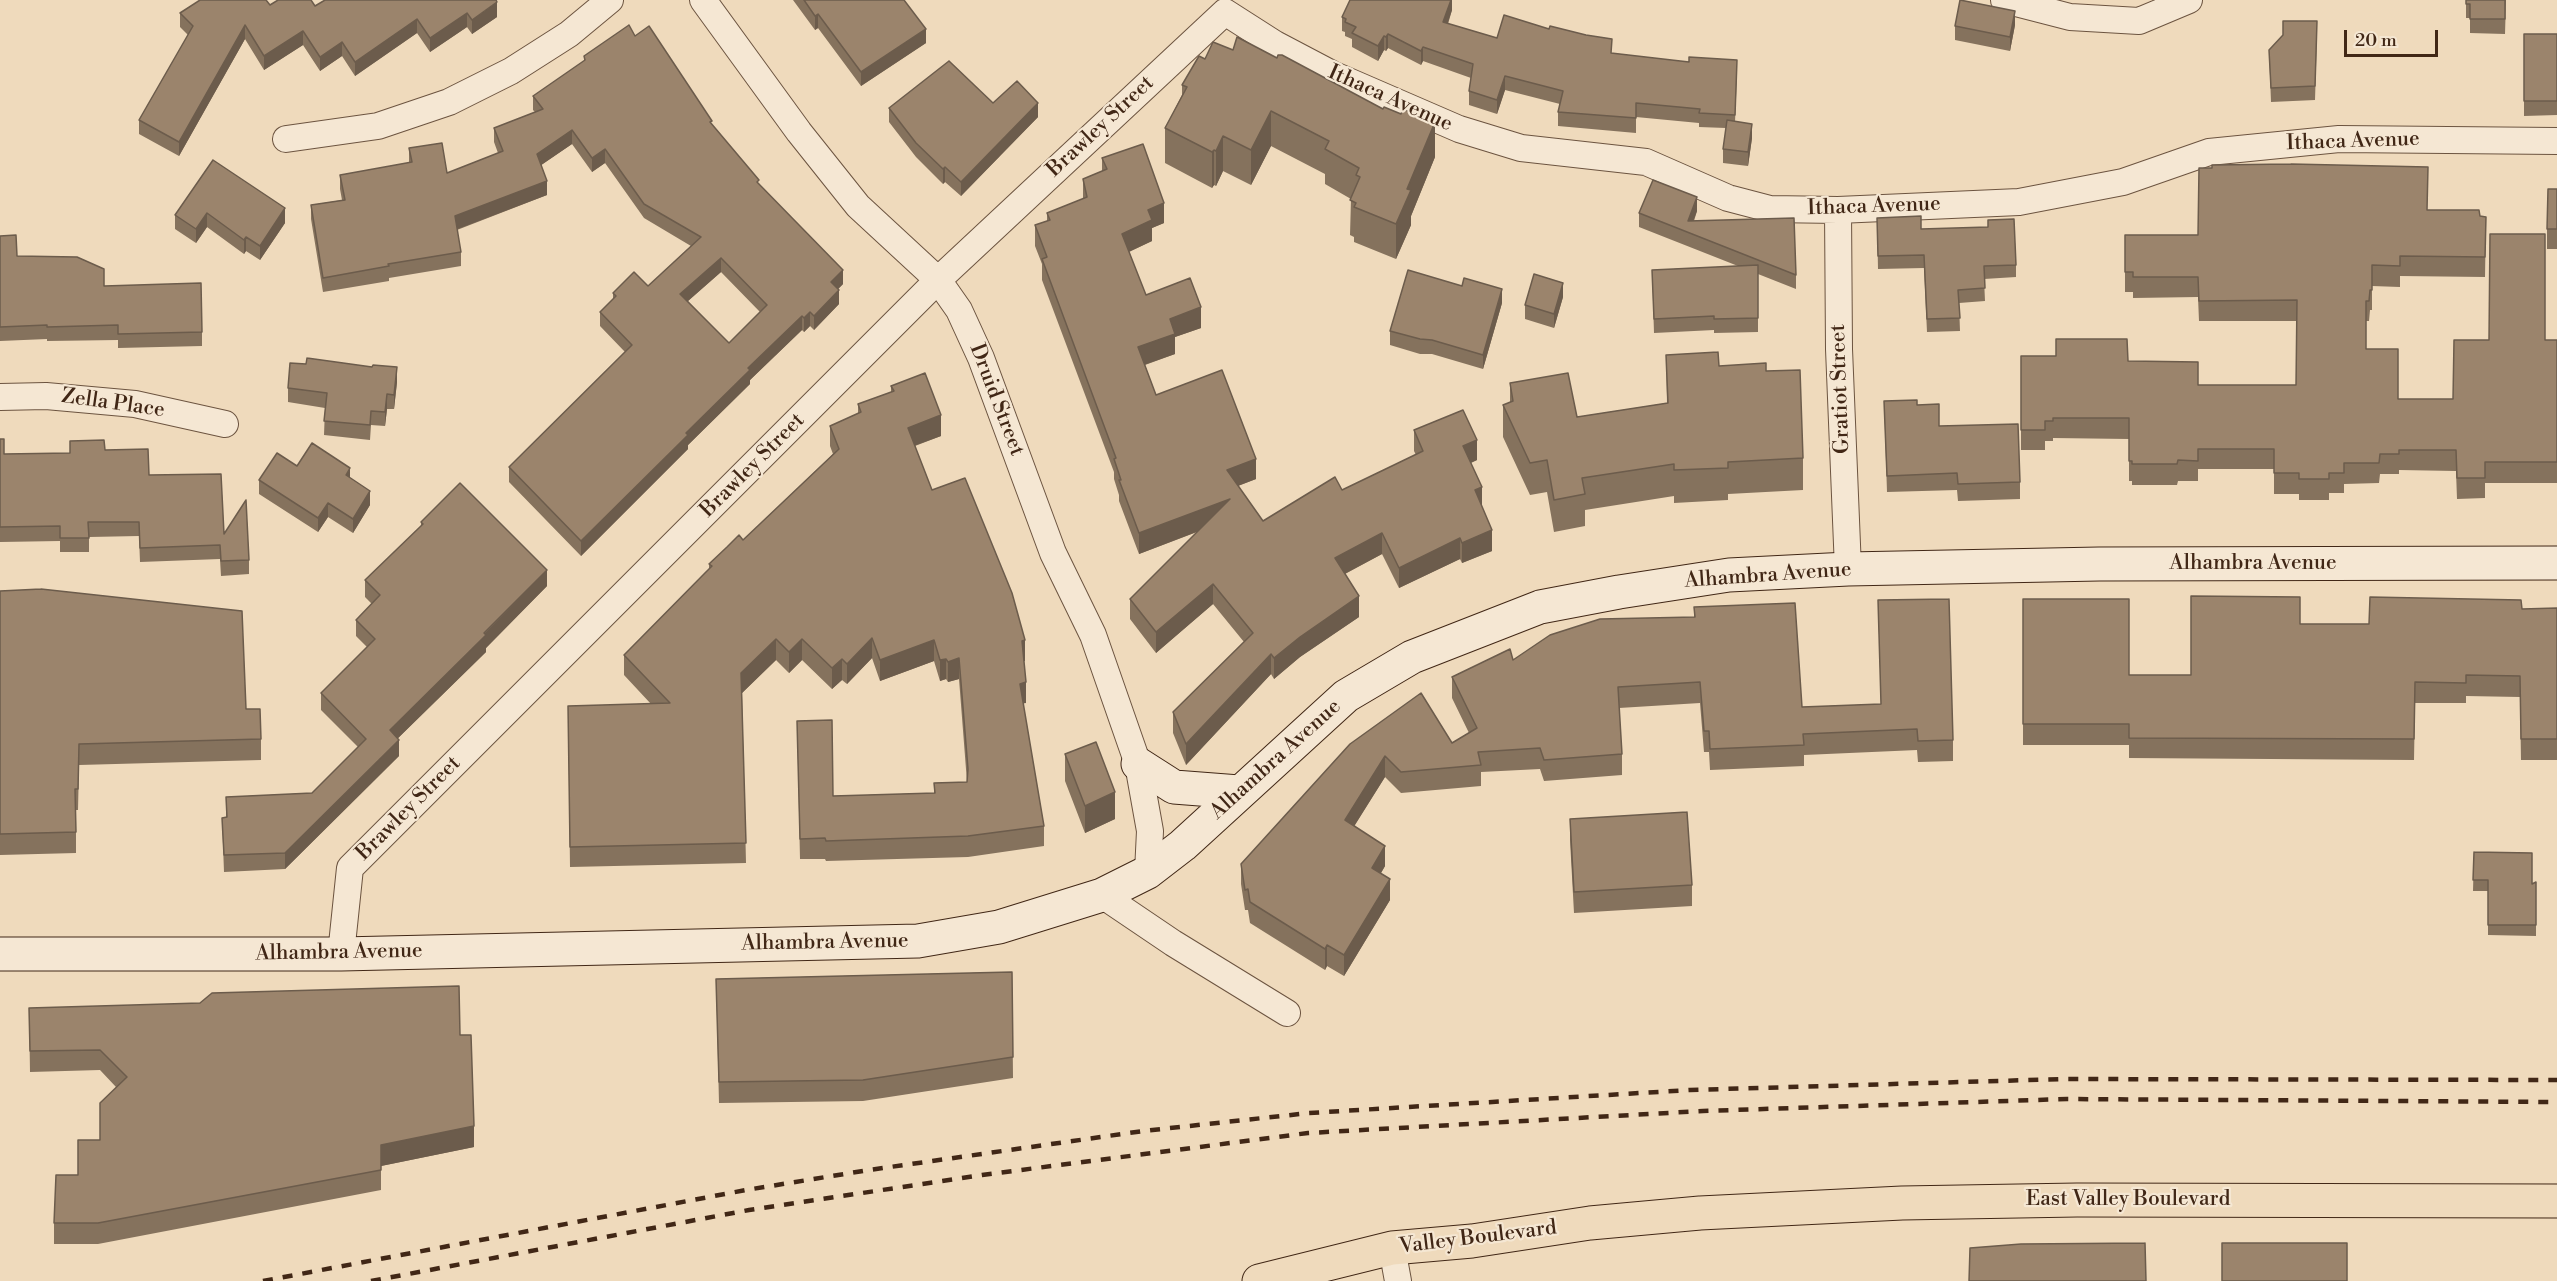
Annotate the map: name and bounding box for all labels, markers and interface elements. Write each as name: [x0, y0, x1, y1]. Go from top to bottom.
scale bar: [2347, 18, 2442, 56]
text: 20 m: [2355, 29, 2397, 52]
street label: Ithaca Avenue: [1324, 60, 1456, 138]
street label: Brawley Street: [1042, 71, 1160, 183]
street label: Ithaca Avenue: [2286, 127, 2420, 157]
street label: Ithaca Avenue: [1807, 192, 1941, 222]
street label: Gratiot Street: [1826, 324, 1856, 454]
street label: Druid Street: [963, 340, 1029, 460]
street label: Zella Place: [60, 384, 166, 424]
street label: Brawley Street: [696, 409, 810, 523]
street label: Alhambra Avenue: [2169, 551, 2337, 577]
street label: Alhambra Avenue: [1684, 558, 1852, 594]
street label: Alhambra Avenue: [1205, 695, 1347, 825]
street label: Brawley Street: [352, 752, 466, 866]
street label: Alhambra Avenue: [741, 929, 909, 957]
street label: Alhambra Avenue: [255, 939, 423, 967]
street label: East Valley Boulevard: [2026, 1187, 2230, 1213]
street label: Valley Boulevard: [1398, 1216, 1558, 1260]

